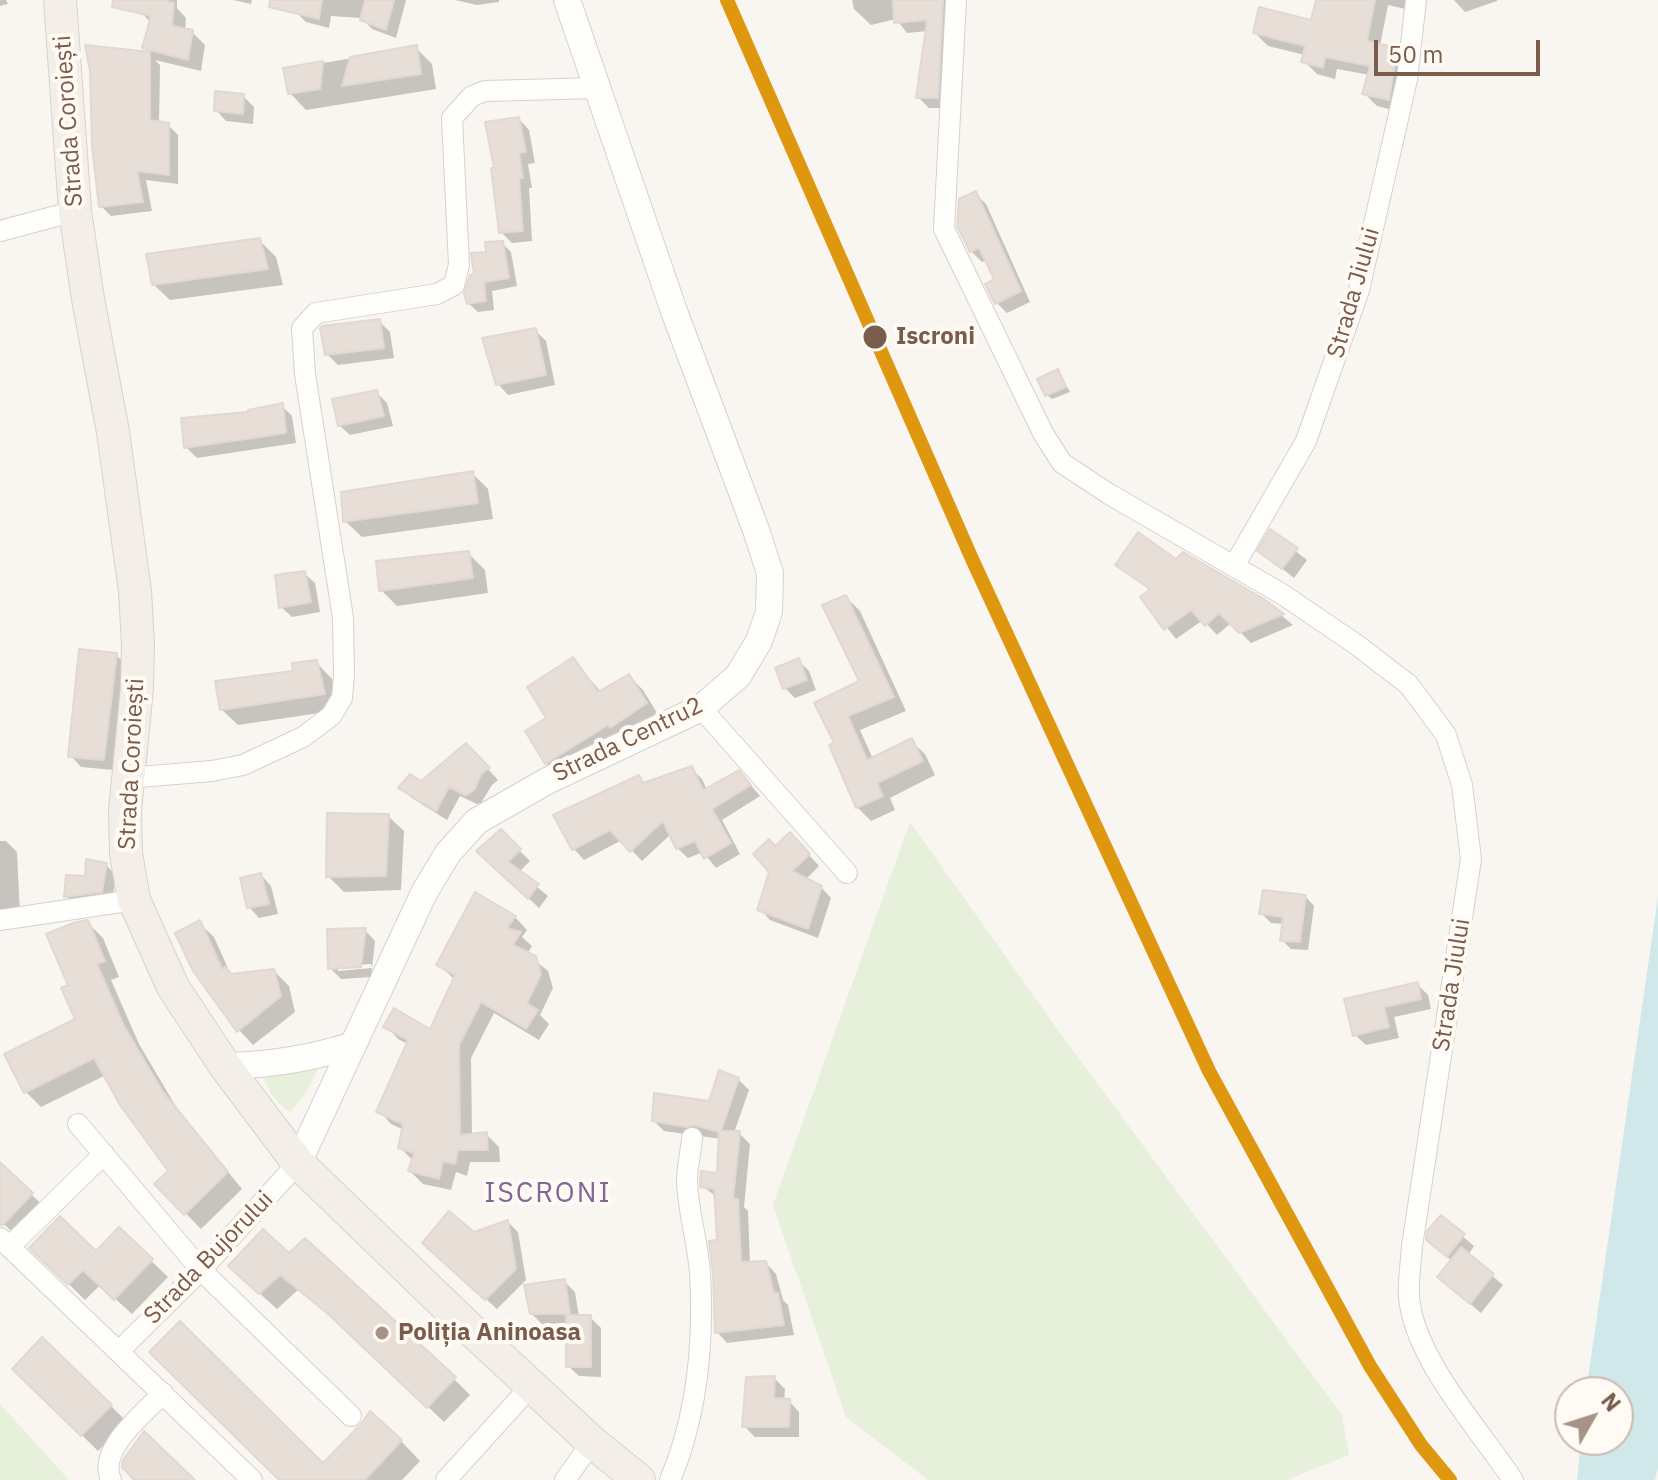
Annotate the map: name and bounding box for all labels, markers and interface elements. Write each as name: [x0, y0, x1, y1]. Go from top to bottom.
scale bar: [1378, 24, 1544, 74]
street label: Strada Coroiești: [49, 34, 89, 208]
text: 50 m: [1388, 38, 1443, 70]
street label: Strada Jiului: [1322, 224, 1386, 362]
marker: Iscroni: [861, 323, 889, 351]
place label: Iscroni: [896, 323, 975, 351]
street label: Strada Coroiești: [113, 677, 151, 851]
street label: Strada Centru2: [548, 691, 708, 789]
street label: Strada Jiului: [1427, 916, 1477, 1054]
district label: ISCRONI: [484, 1177, 612, 1211]
street label: Strada Bujorului: [138, 1186, 280, 1330]
place label: Poliția Aninoasa: [398, 1319, 581, 1347]
marker: Poliția Aninoasa: [373, 1324, 391, 1342]
north arrow: [1554, 1376, 1634, 1456]
text: N: [1595, 1387, 1628, 1417]

